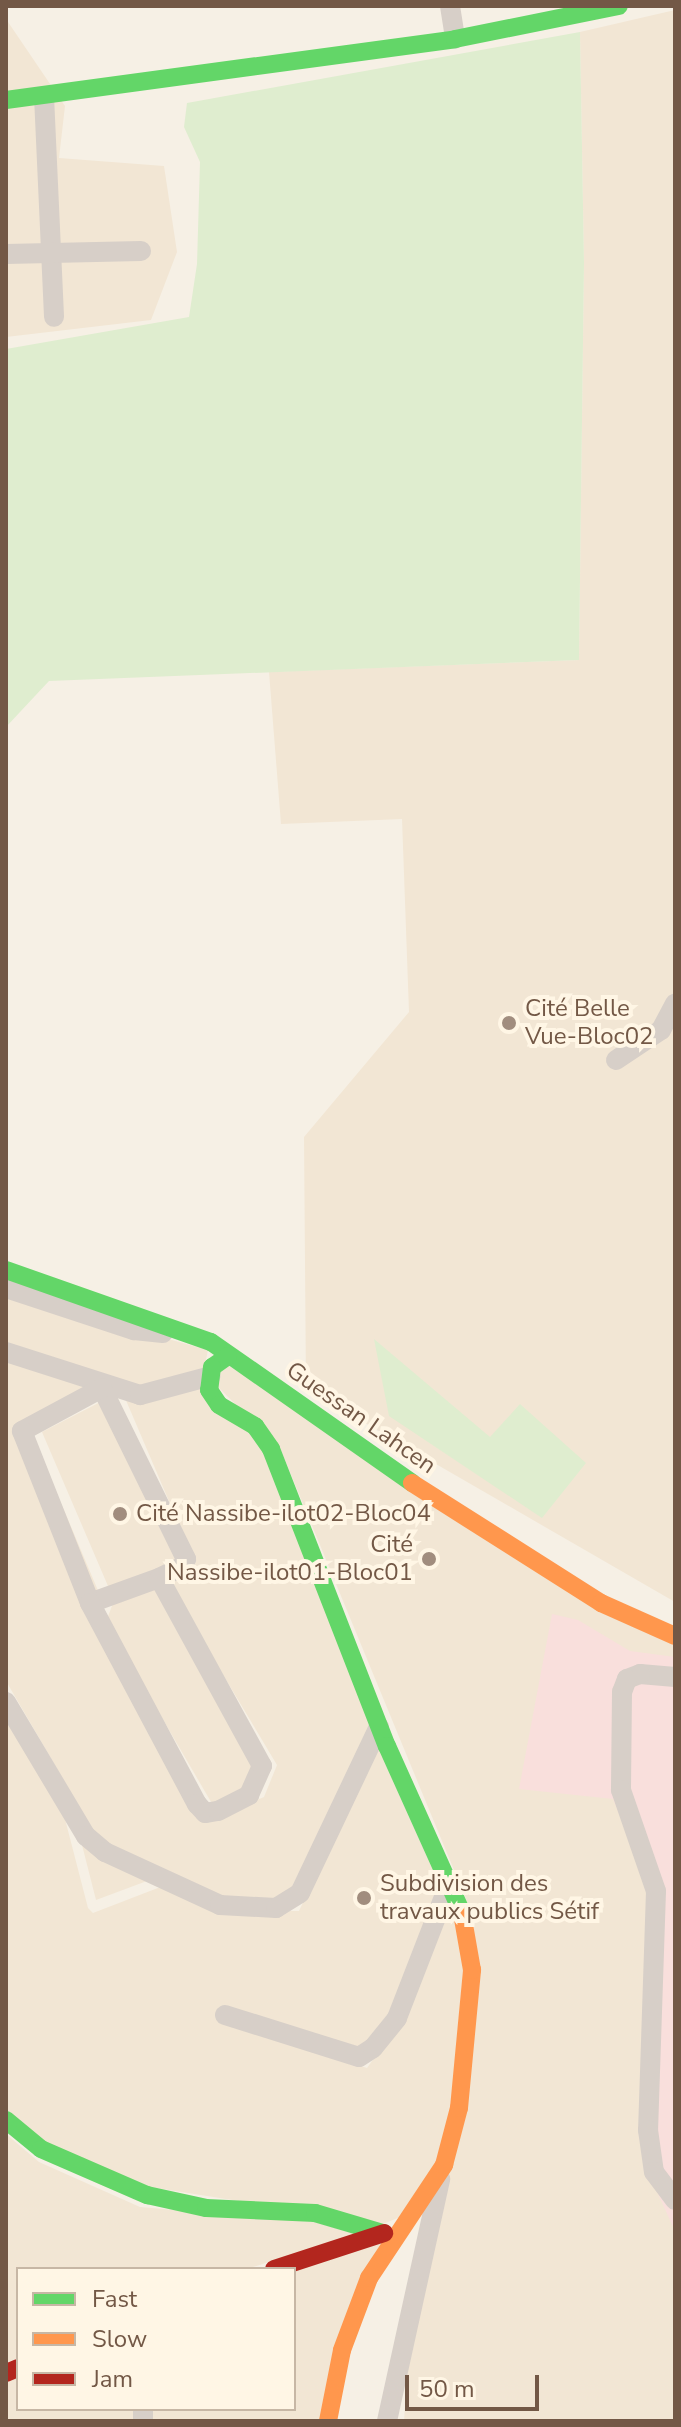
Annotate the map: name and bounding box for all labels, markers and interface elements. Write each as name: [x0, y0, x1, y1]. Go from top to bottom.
place label: Cité Belle Vue-Bloc02: [525, 995, 653, 1051]
marker: Cité Belle Vue-Bloc02: [500, 1014, 518, 1032]
street label: Guessan Lahcen: [281, 1356, 441, 1480]
place label: Cité Nassibe-ilot02-Bloc04: [136, 1500, 431, 1528]
marker: Cité Nassibe-ilot02-Bloc04: [111, 1505, 129, 1523]
place label: Cité Nassibe-ilot01-Bloc01: [167, 1531, 413, 1587]
marker: Cité Nassibe-ilot01-Bloc01: [420, 1550, 438, 1568]
place label: Subdivision des travaux publics Sétif: [380, 1870, 599, 1926]
marker: Subdivision des travaux publics Sétif: [355, 1889, 373, 1907]
legend: [16, 2267, 296, 2411]
text: Fast: [92, 2283, 137, 2315]
text: Slow: [92, 2323, 147, 2355]
scale bar: [409, 2359, 543, 2409]
text: Jam: [92, 2363, 133, 2395]
text: 50 m: [419, 2373, 475, 2405]

